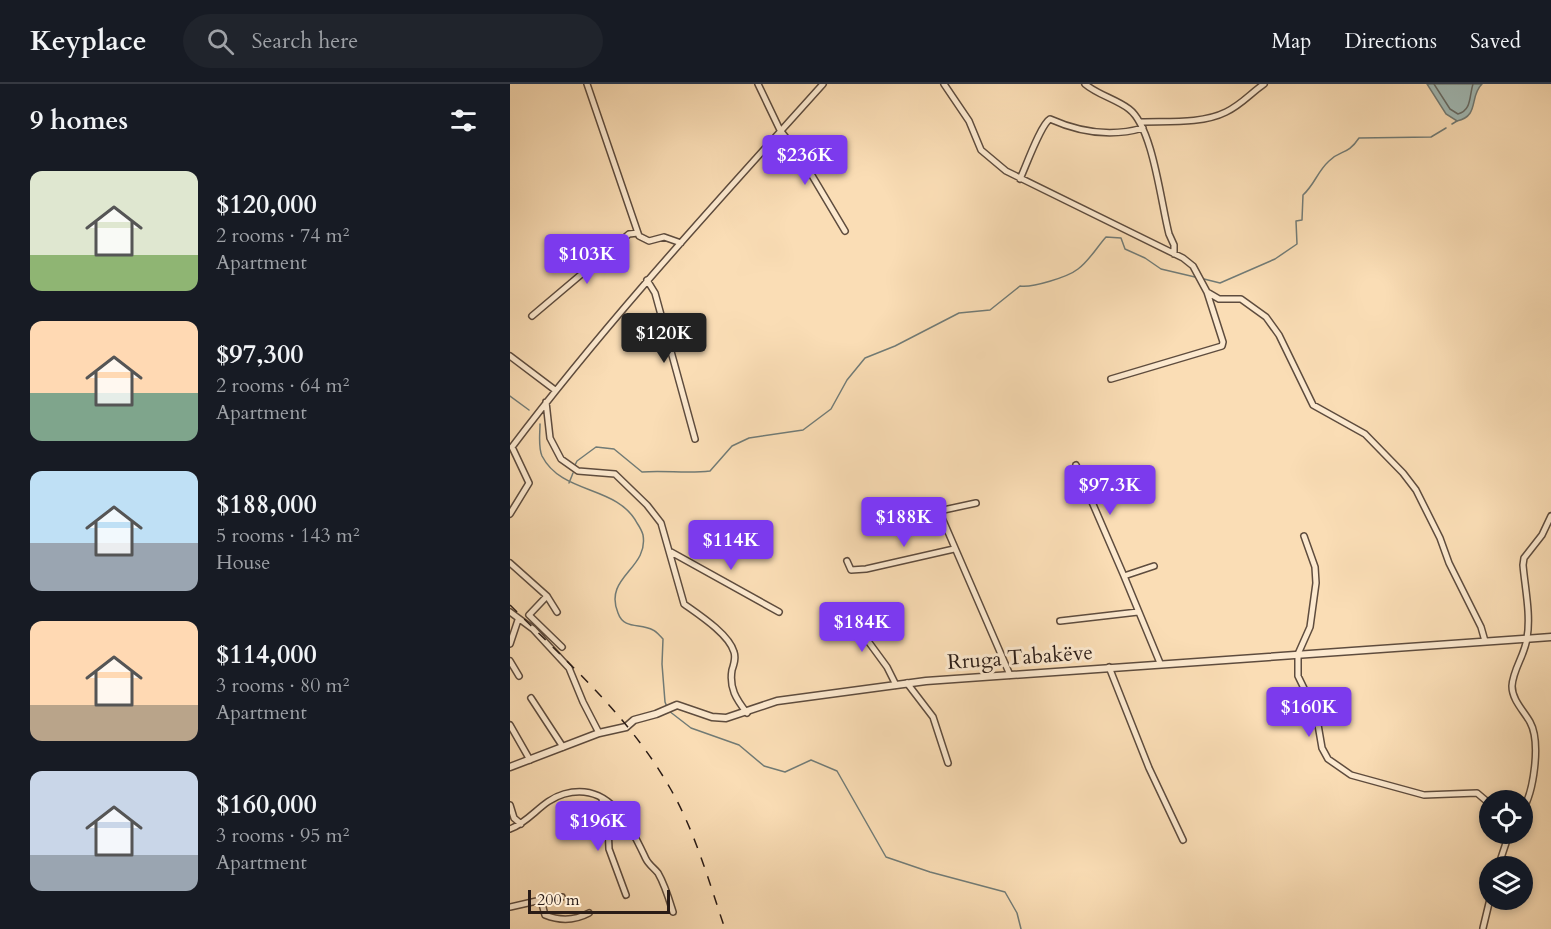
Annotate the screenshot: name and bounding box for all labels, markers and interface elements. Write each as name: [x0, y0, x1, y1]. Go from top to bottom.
search box: [183, 14, 603, 68]
text: Keyplace: [30, 22, 147, 60]
icon: search: [204, 25, 237, 58]
text: Search here: [252, 26, 358, 56]
text: Map: [1271, 27, 1311, 56]
text: Directions: [1344, 27, 1437, 56]
text: Saved: [1470, 27, 1521, 56]
text: 9 homes: [30, 103, 128, 138]
icon: filters: [447, 104, 480, 137]
pin: $236K: [763, 135, 847, 186]
text: $236K: [776, 141, 834, 168]
text: $120,000: [216, 187, 317, 222]
icon: home: [78, 195, 150, 267]
text: 2 rooms · 74 m²: [216, 222, 349, 249]
pin: $103K: [545, 234, 629, 285]
text: $103K: [558, 240, 616, 267]
text: Apartment: [216, 249, 307, 276]
pin: $120K: [622, 313, 706, 364]
text: $120K: [635, 319, 693, 346]
text: $97,300: [216, 337, 304, 372]
icon: home: [78, 345, 150, 417]
text: 2 rooms · 64 m²: [216, 372, 349, 399]
text: Apartment: [216, 399, 307, 426]
pin: $97.3K: [1061, 465, 1159, 516]
text: $97.3K: [1079, 471, 1141, 498]
text: $188,000: [216, 487, 317, 522]
icon: home: [78, 495, 150, 567]
pin: $188K: [862, 497, 946, 548]
text: $188K: [875, 503, 933, 530]
pin: $114K: [689, 520, 773, 571]
text: 5 rooms · 143 m²: [216, 522, 360, 549]
text: $114K: [702, 526, 760, 553]
text: House: [216, 549, 270, 576]
pin: $184K: [820, 602, 904, 653]
text: $184K: [833, 608, 891, 635]
text: $114,000: [216, 637, 317, 672]
street label: Rruga Tabakëve: [946, 638, 1094, 677]
icon: home: [78, 645, 150, 717]
text: 3 rooms · 80 m²: [216, 672, 349, 699]
pin: $160K: [1267, 687, 1351, 738]
text: $160K: [1280, 693, 1338, 720]
text: Apartment: [216, 699, 307, 726]
text: $160,000: [216, 787, 317, 822]
map controls: [1479, 790, 1533, 910]
button: locate: [1479, 790, 1533, 844]
icon: home: [78, 795, 150, 867]
pin: $196K: [556, 801, 640, 852]
text: $196K: [569, 807, 627, 834]
text: 3 rooms · 95 m²: [216, 822, 349, 849]
text: Apartment: [216, 849, 307, 876]
button: layers: [1479, 856, 1533, 910]
scale bar: [528, 887, 670, 914]
text: 200 m: [537, 889, 579, 911]

